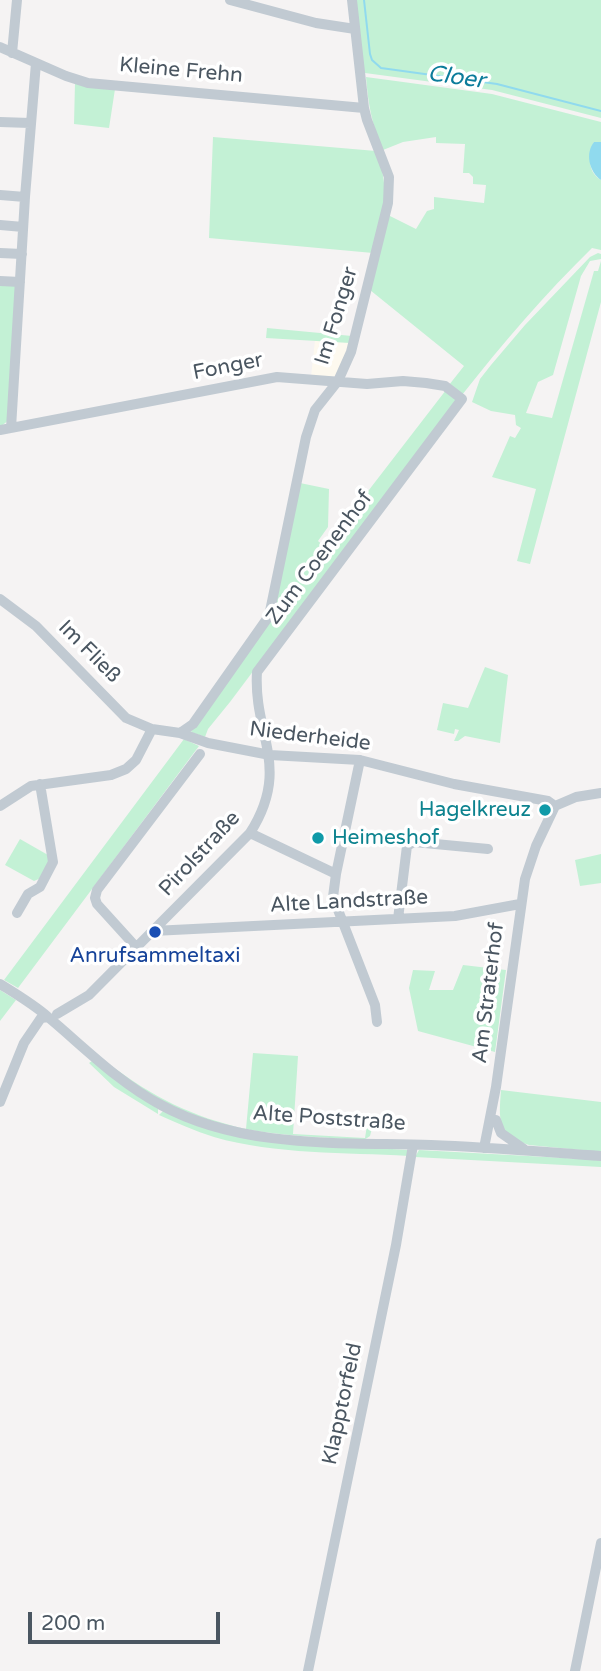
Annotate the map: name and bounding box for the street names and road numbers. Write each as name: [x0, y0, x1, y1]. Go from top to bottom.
street label: Kleine Frehn: [118, 53, 244, 89]
street label: Im Fonger: [310, 264, 364, 368]
street label: Fonger: [191, 348, 265, 386]
street label: Zum Coenenhof: [262, 486, 378, 630]
street label: Im Fließ: [52, 615, 126, 689]
street label: Niederheide: [248, 717, 372, 757]
street label: Pirolstraße: [154, 806, 246, 902]
street label: Alte Landstraße: [269, 885, 429, 919]
street label: Am Straterhof: [468, 921, 510, 1065]
street label: Alte Poststraße: [252, 1101, 406, 1137]
street label: Klapptorfeld: [318, 1341, 368, 1467]

